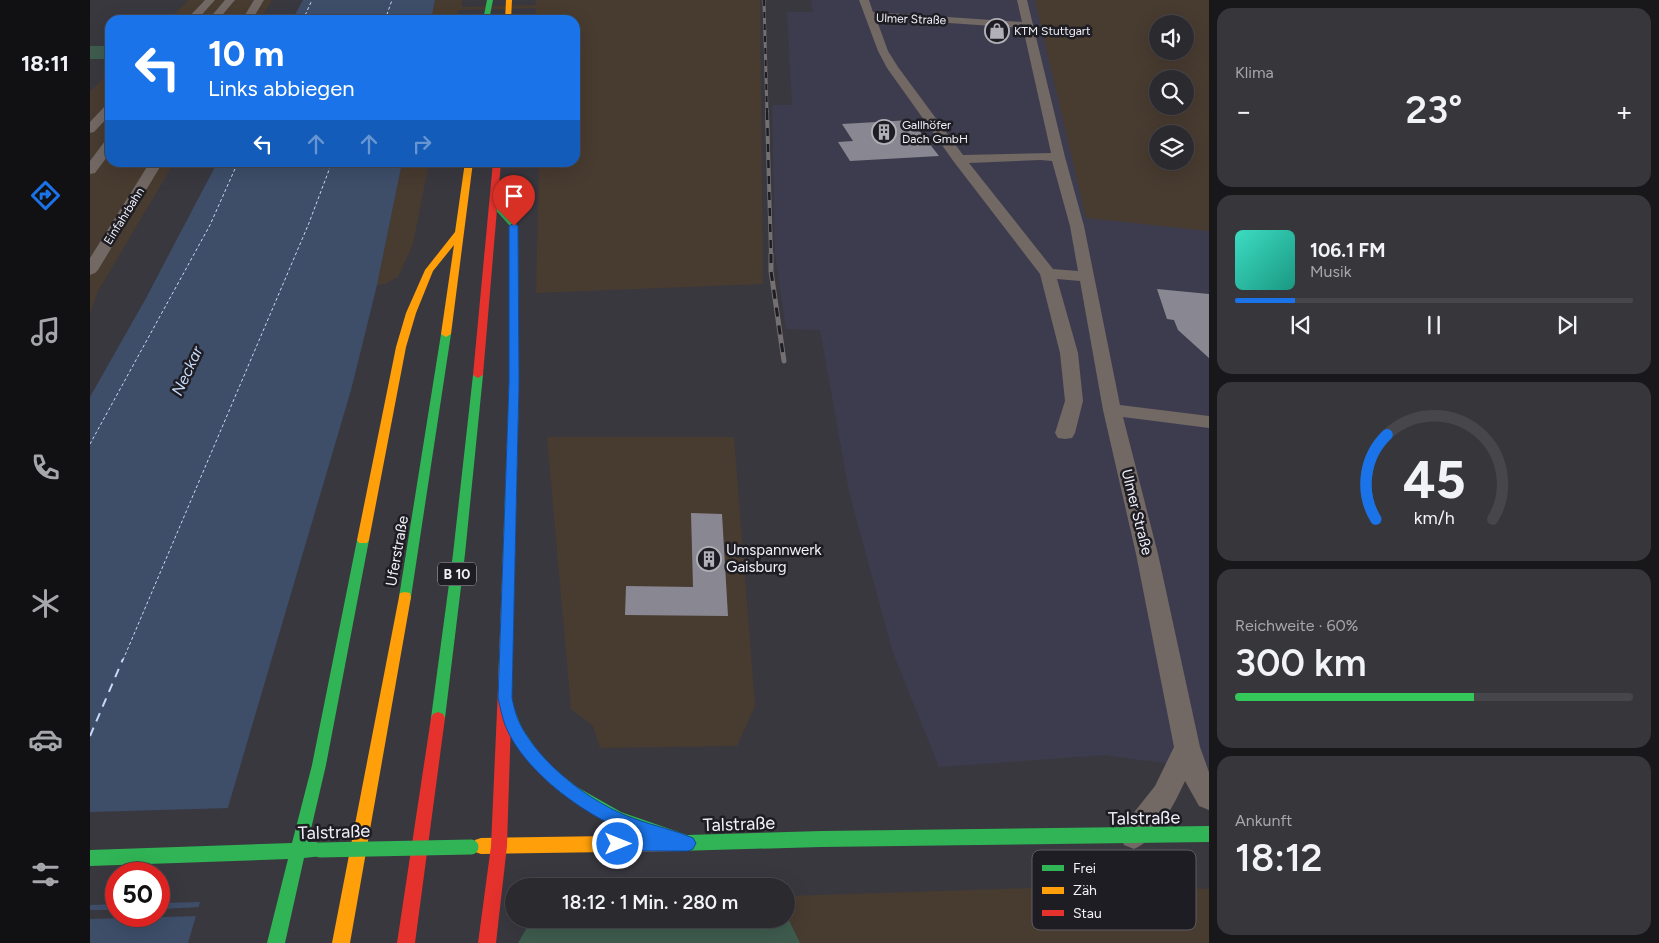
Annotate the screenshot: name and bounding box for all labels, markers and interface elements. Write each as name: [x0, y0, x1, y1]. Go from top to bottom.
street label: Ulmer Straße: [876, 11, 947, 27]
map controls: [1149, 15, 1194, 170]
button: sound: [1149, 15, 1194, 60]
shop icon: KTM Stuttgart: [984, 18, 1010, 44]
place label: KTM Stuttgart: [1014, 24, 1091, 38]
text: 10 m: [208, 33, 284, 75]
icon: left: [125, 35, 190, 100]
text: 18:11: [21, 50, 69, 77]
text: Klima: [1235, 63, 1274, 82]
button: search: [1149, 70, 1194, 115]
text: Links abbiegen: [208, 75, 355, 102]
text: 23°: [1406, 87, 1462, 133]
text: −: [1235, 94, 1252, 128]
text: +: [1616, 94, 1633, 128]
place label: Gallhöfer Dach GmbH: [902, 118, 968, 146]
building icon: Gallhöfer Dach GmbH: [871, 119, 897, 145]
button: layers: [1149, 125, 1194, 170]
icon: left: [249, 130, 277, 158]
icon: ahead: [302, 130, 330, 158]
icon: ahead: [355, 130, 383, 158]
icon: right: [408, 130, 436, 158]
pin: [493, 175, 535, 226]
icon: directions: [28, 178, 63, 213]
icon: arrive: [500, 182, 528, 210]
street label: Einfahrbahn: [101, 185, 147, 247]
text: 106.1 FM: [1310, 239, 1385, 262]
text: Musik: [1310, 262, 1351, 281]
icon: previous: [1287, 311, 1315, 339]
icon: pause: [1420, 311, 1448, 339]
icon: next: [1553, 311, 1581, 339]
icon: music: [28, 314, 63, 349]
water label: Neckar: [167, 343, 207, 399]
text: 45: [1402, 449, 1466, 511]
icon: phone: [28, 450, 63, 485]
street label: Ulmer Straße: [1118, 467, 1156, 557]
text: km/h: [1414, 507, 1454, 528]
street label: Uferstraße: [382, 514, 412, 588]
place label: Umspannwerk Gaisburg: [726, 541, 822, 576]
building icon: Umspannwerk Gaisburg: [696, 546, 722, 572]
road number: B 10: [438, 562, 476, 586]
icon: climate: [28, 586, 63, 621]
text: Reichweite · 60%: [1235, 616, 1358, 635]
text: 300 km: [1235, 640, 1367, 686]
icon: car: [28, 722, 63, 757]
street label: Talstraße: [1108, 806, 1181, 830]
text: Ankunft: [1235, 811, 1292, 830]
street label: Talstraße: [702, 812, 776, 836]
position arrow: [591, 817, 643, 869]
street label: Talstraße: [297, 820, 371, 844]
text: 18:12: [1235, 835, 1323, 881]
legend: [1032, 850, 1196, 930]
icon: filters: [28, 857, 63, 892]
text: Frei: [1073, 860, 1096, 877]
speed limit sign: 50: [105, 862, 170, 927]
text: Zäh: [1073, 882, 1097, 899]
text: 18:12 · 1 Min. · 280 m: [562, 891, 738, 914]
text: Stau: [1073, 905, 1102, 922]

